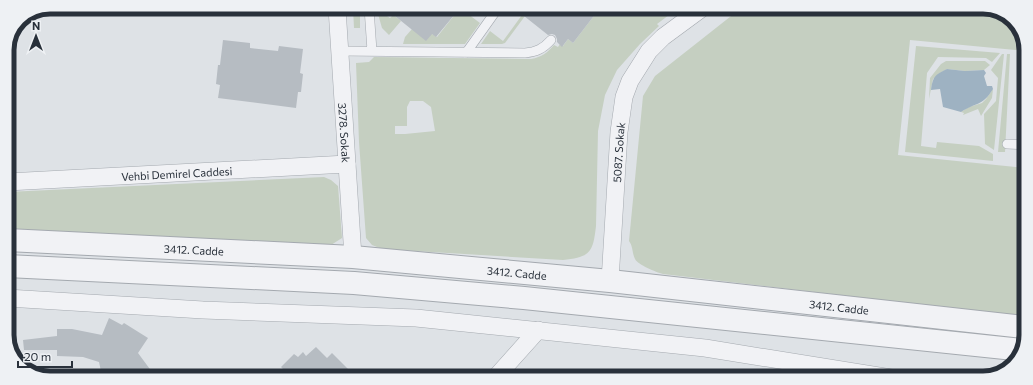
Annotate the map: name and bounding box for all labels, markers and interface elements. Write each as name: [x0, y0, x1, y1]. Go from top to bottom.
north arrow: [16, 16, 56, 56]
text: N: [32, 19, 40, 32]
street label: 3278. Sokak: [337, 102, 353, 163]
street label: 5087. Sokak: [609, 121, 627, 183]
street label: Vehbi Demirel Caddesi: [121, 164, 233, 182]
street label: 3412. Cadde: [164, 241, 224, 257]
street label: 3412. Cadde: [486, 263, 547, 282]
street label: 3412. Cadde: [809, 297, 870, 316]
scale bar: [18, 343, 72, 369]
text: 20 m: [24, 349, 51, 363]

